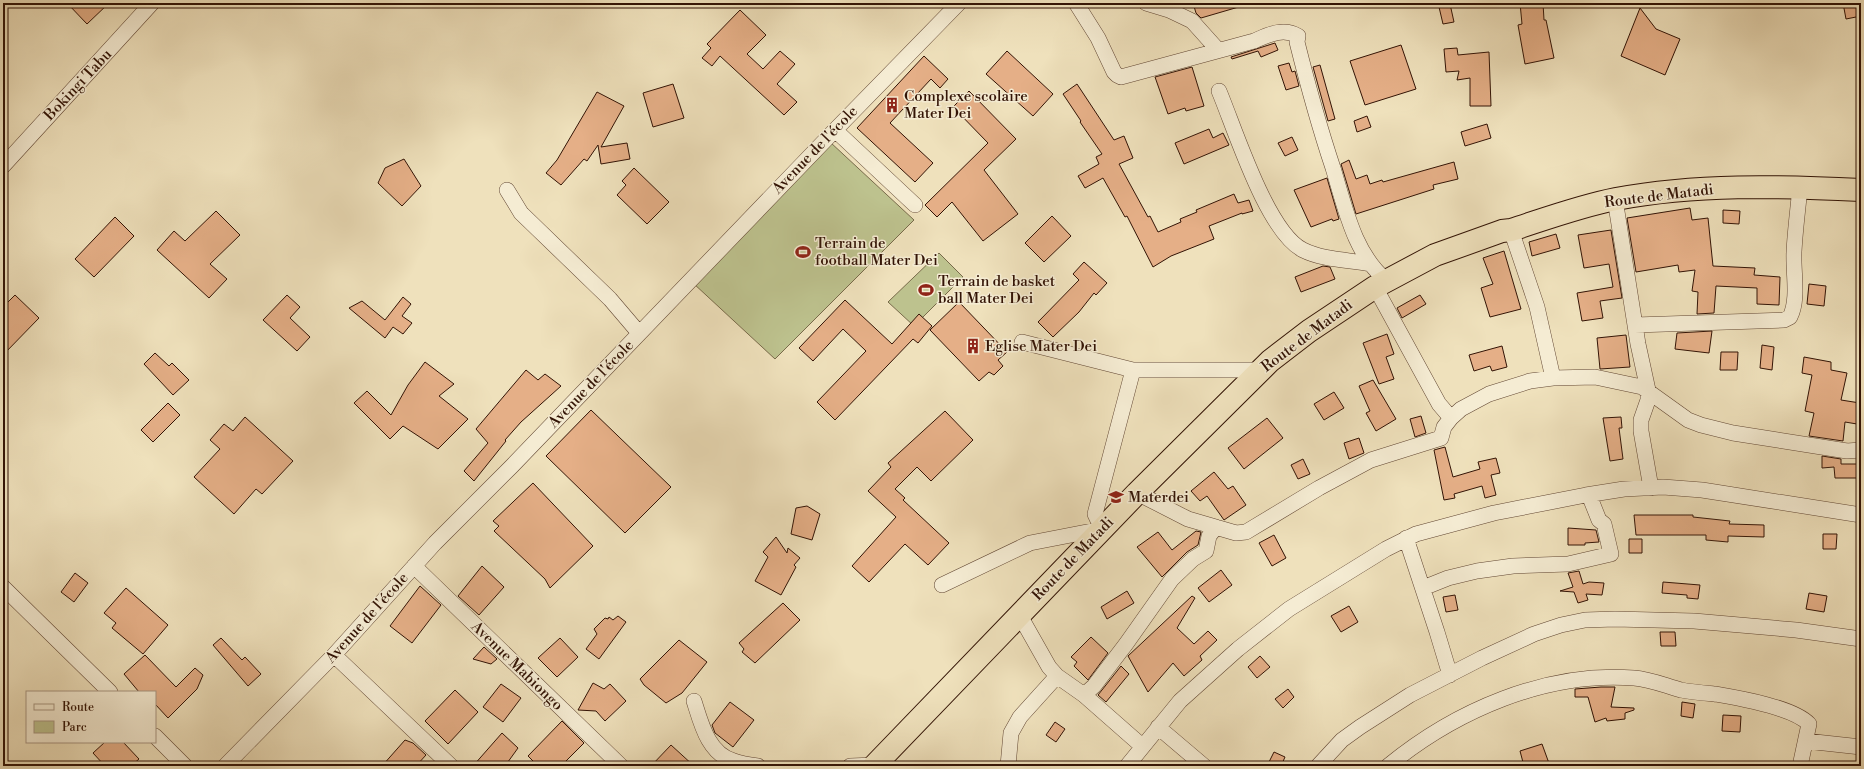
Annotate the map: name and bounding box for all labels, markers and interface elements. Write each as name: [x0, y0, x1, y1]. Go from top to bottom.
street label: Bokingi Tabu: [39, 45, 116, 125]
place label: Complexe scolaire Mater Dei: [904, 87, 1028, 123]
building icon: Complexe scolaire Mater Dei: [883, 96, 901, 114]
street label: Avenue de l'école: [767, 102, 862, 199]
street label: Route de Matadi: [1603, 180, 1715, 212]
place label: Terrain de football Mater Dei: [815, 234, 938, 270]
sports icon: Terrain de football Mater Dei: [794, 243, 812, 261]
place label: Terrain de basket ball Mater Dei: [938, 272, 1056, 308]
sports icon: Terrain de basket ball Mater Dei: [917, 281, 935, 299]
street label: Route de Matadi: [1257, 295, 1357, 377]
street label: Avenue de l'école: [543, 336, 638, 433]
building icon: Eglise Mater Dei: [964, 337, 982, 355]
place label: Eglise Mater Dei: [985, 337, 1097, 356]
school or university icon: Materdei: [1107, 488, 1125, 506]
place label: Materdei: [1128, 488, 1189, 507]
street label: Route de Matadi: [1028, 513, 1118, 605]
street label: Avenue de l'école: [321, 569, 413, 668]
street label: Avenue Mabiongo: [466, 617, 567, 715]
legend: [26, 691, 156, 743]
text: Route: [62, 700, 94, 715]
text: Parc: [62, 720, 87, 735]

